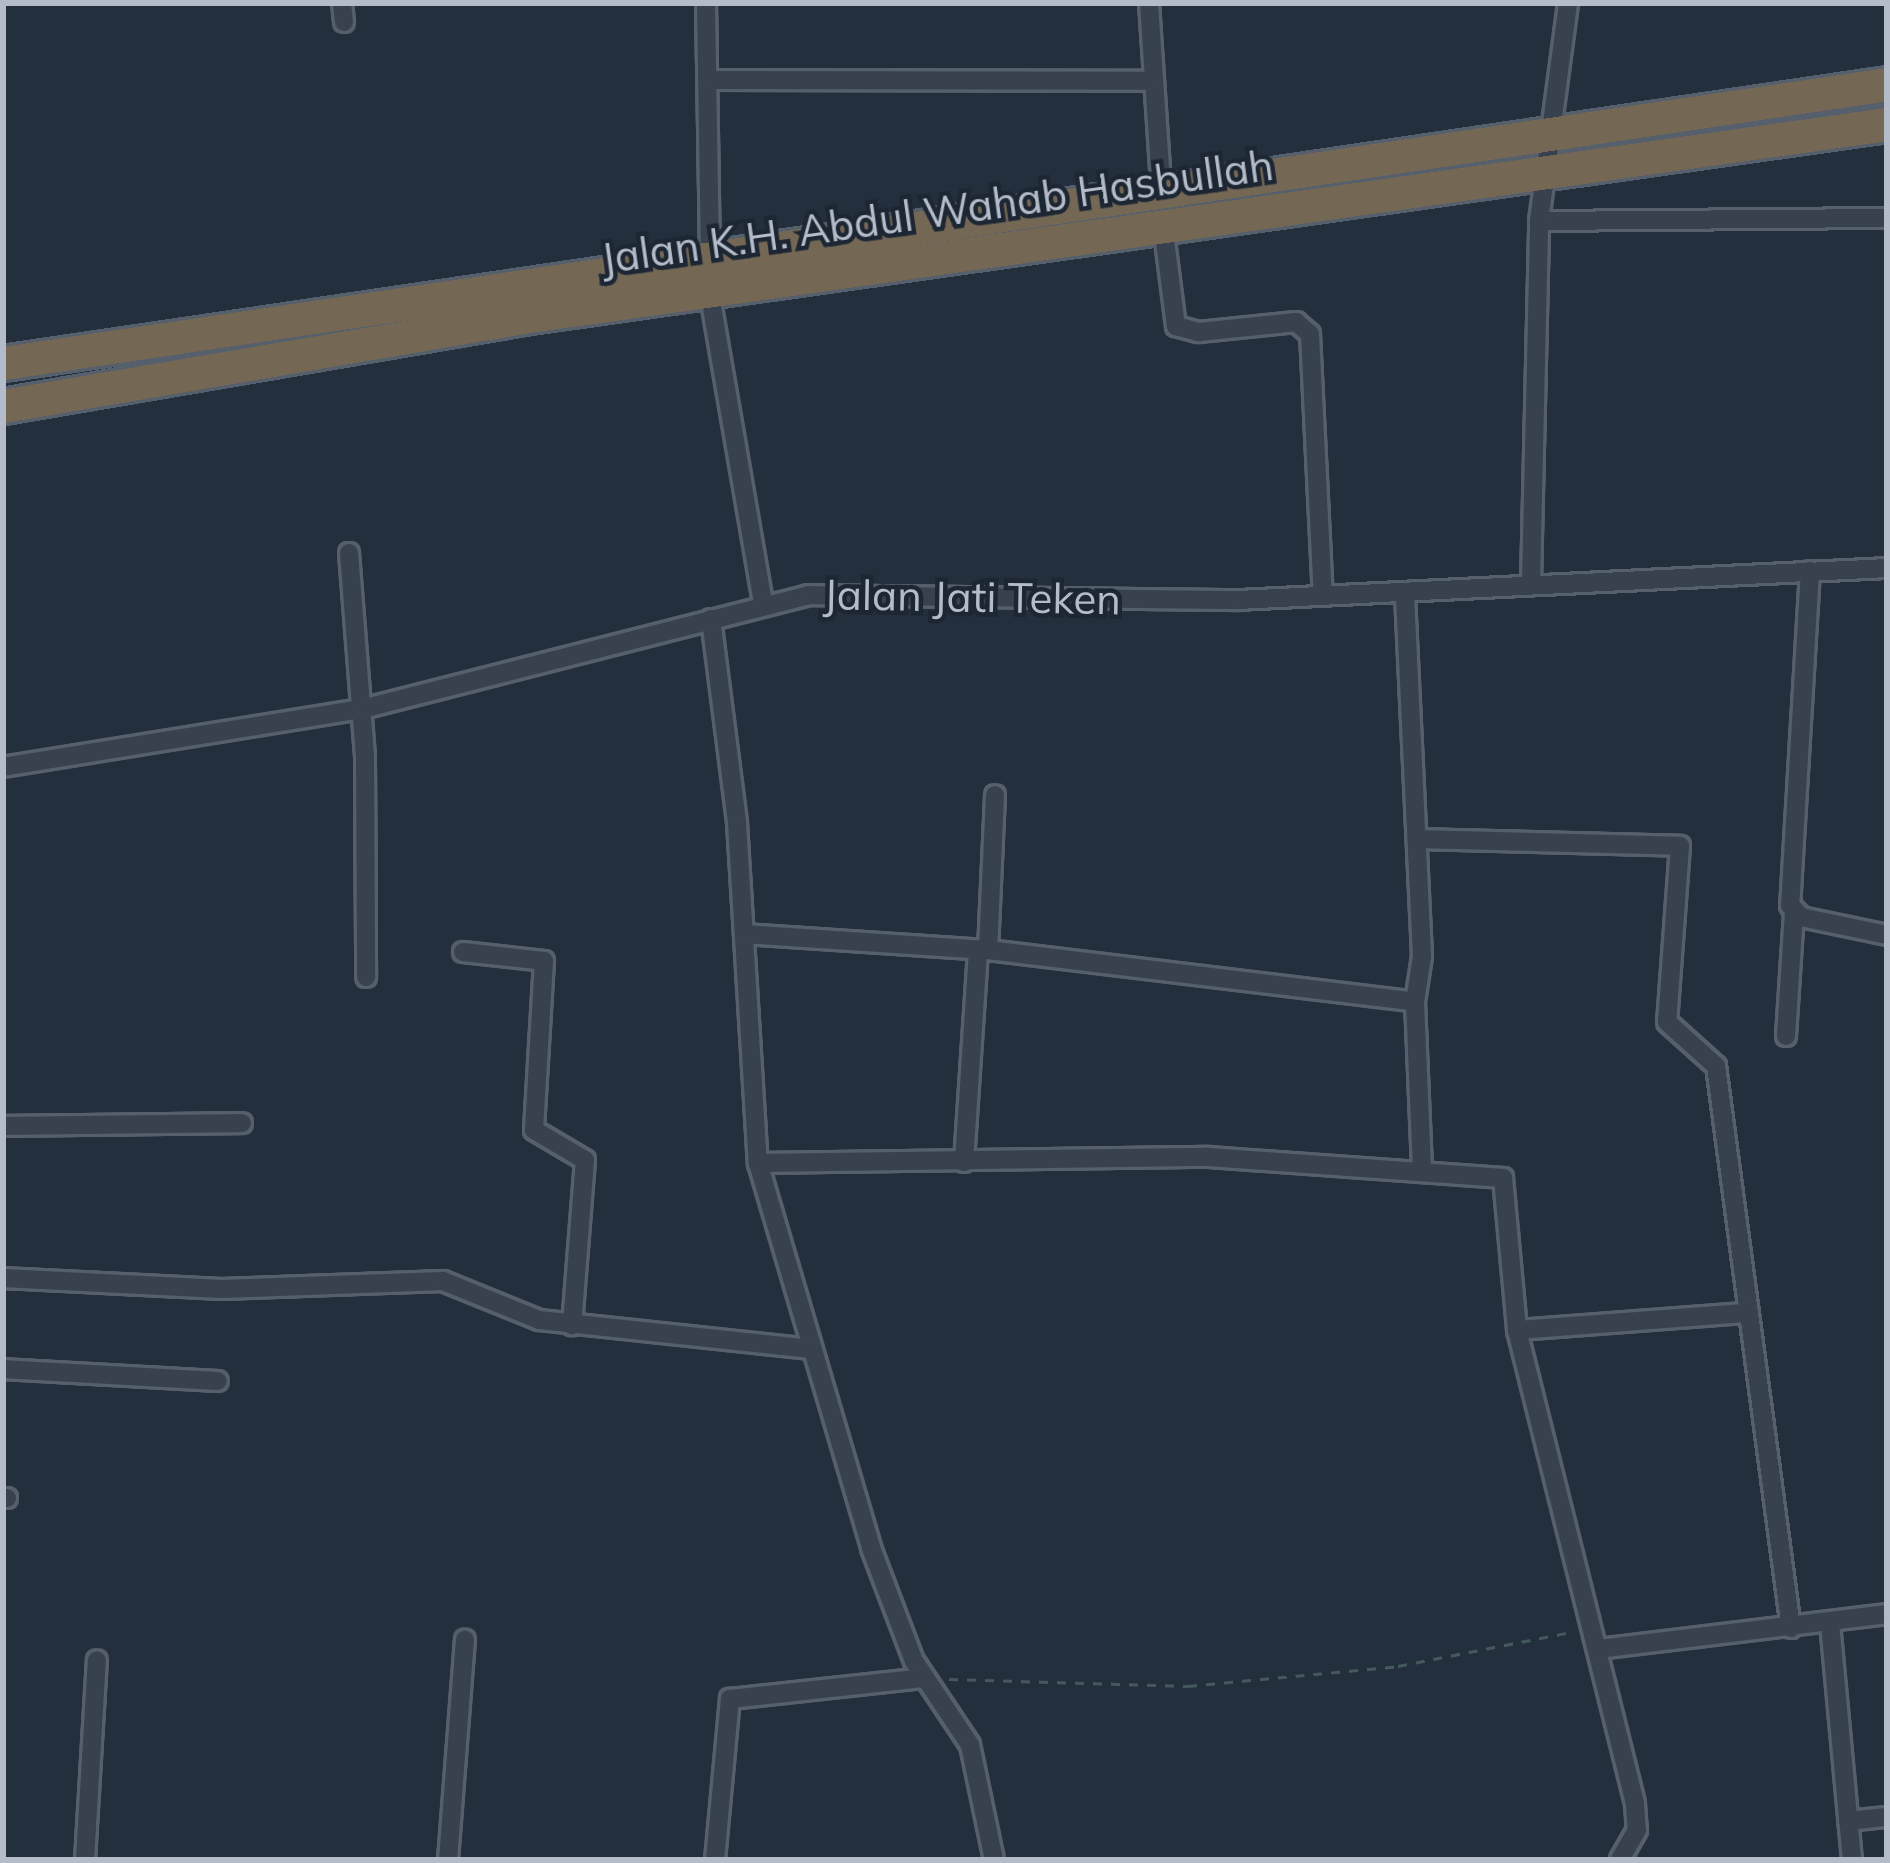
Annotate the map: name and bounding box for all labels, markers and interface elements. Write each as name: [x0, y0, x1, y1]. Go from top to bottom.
street label: Jalan K.H. Abdul Wahab Hasbullah: [597, 140, 1277, 284]
street label: Jalan Jati Teken: [823, 569, 1121, 625]

